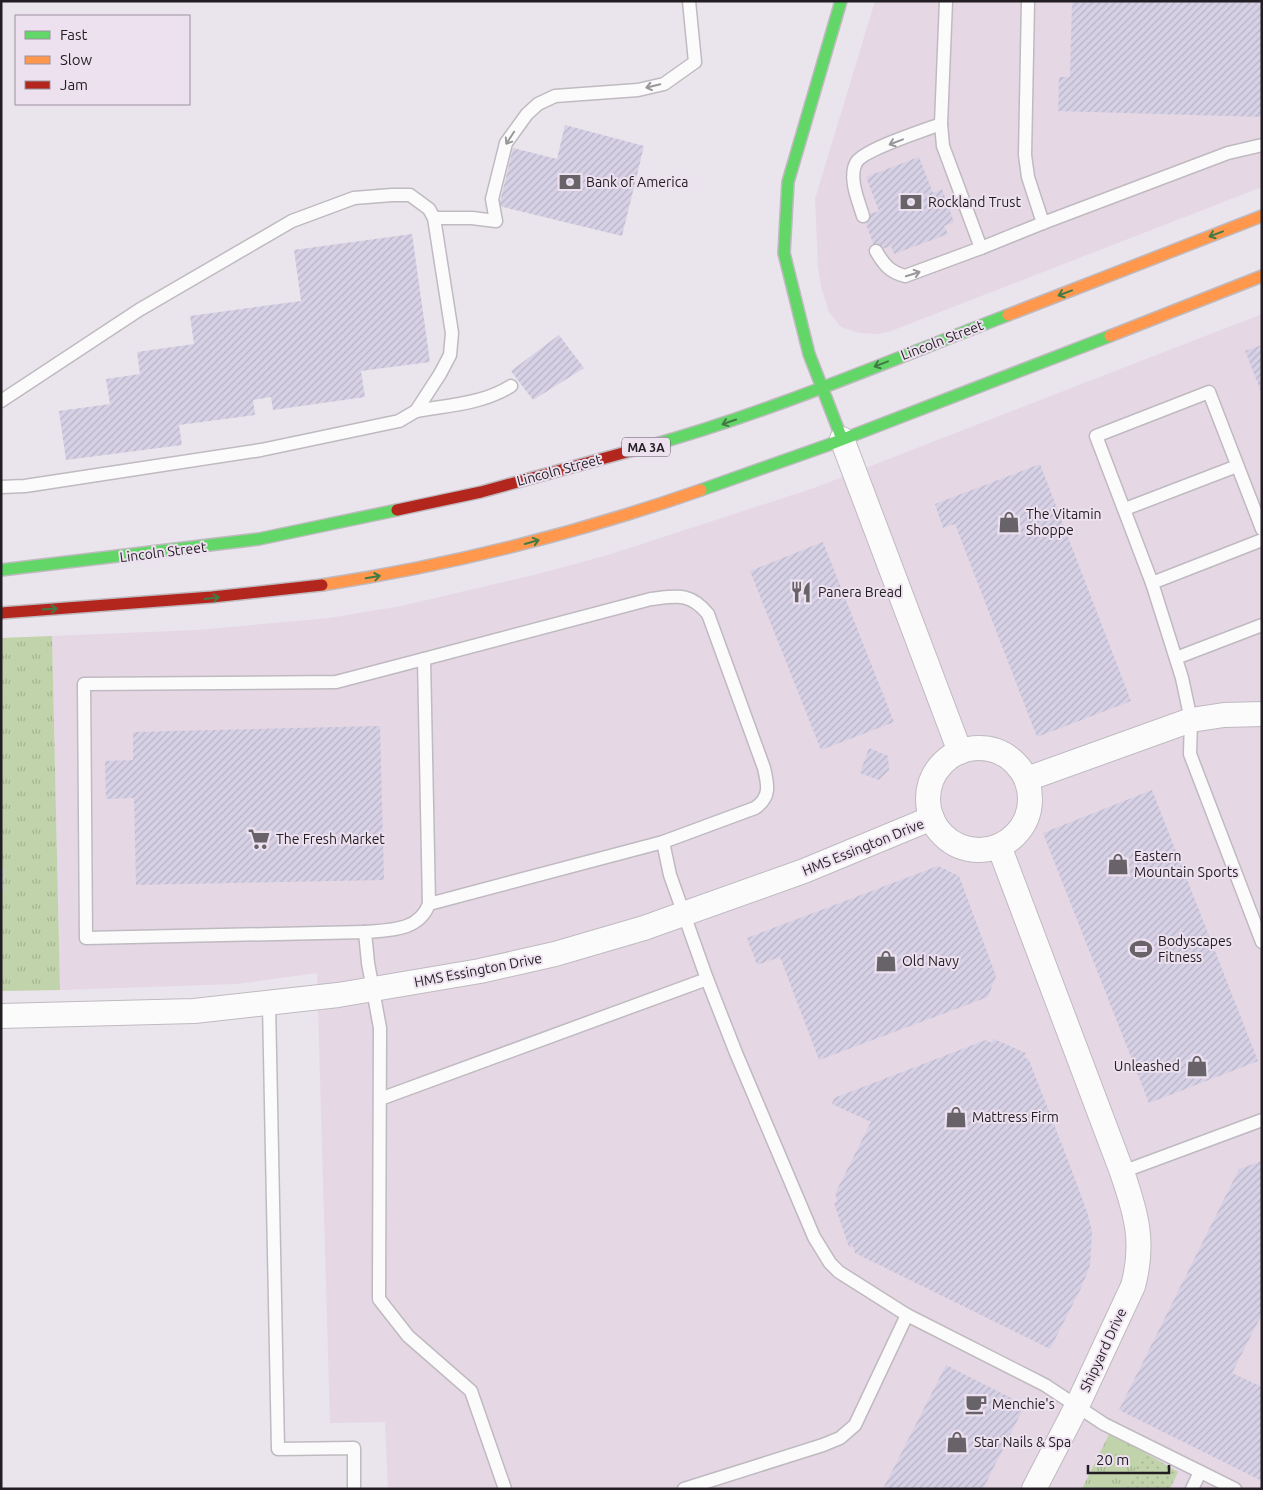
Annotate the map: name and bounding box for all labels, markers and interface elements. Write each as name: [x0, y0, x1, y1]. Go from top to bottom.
legend: [15, 15, 190, 105]
text: Fast: [60, 26, 88, 43]
text: Slow: [60, 51, 93, 68]
text: Jam: [60, 76, 88, 93]
one-way arrow: [646, 82, 662, 91]
one-way arrow: [505, 131, 515, 145]
one-way arrow: [888, 138, 904, 147]
bank icon: Bank of America: [557, 169, 583, 195]
place label: Bank of America: [586, 174, 688, 190]
bank icon: Rockland Trust: [898, 189, 924, 215]
place label: Rockland Trust: [928, 194, 1021, 210]
one-way arrow: [1209, 230, 1225, 239]
one-way arrow: [905, 268, 921, 278]
one-way arrow: [1058, 289, 1073, 298]
street label: Lincoln Street: [898, 317, 986, 363]
one-way arrow: [874, 360, 889, 369]
one-way arrow: [721, 417, 737, 427]
road number: MA 3A: [622, 438, 670, 457]
street label: Lincoln Street: [515, 451, 604, 489]
place label: The Vitamin Shoppe: [1026, 506, 1102, 538]
shop icon: The Vitamin Shoppe: [996, 509, 1022, 535]
one-way arrow: [523, 537, 539, 547]
street label: Lincoln Street: [119, 539, 208, 565]
one-way arrow: [365, 571, 381, 581]
restaurant icon: Panera Bread: [788, 579, 814, 605]
place label: Panera Bread: [818, 584, 902, 600]
one-way arrow: [204, 593, 220, 603]
one-way arrow: [42, 605, 58, 614]
street label: HMS Essington Drive: [800, 815, 926, 879]
supermarket icon: The Fresh Market: [246, 826, 272, 852]
place label: The Fresh Market: [276, 831, 385, 847]
place label: Eastern Mountain Sports: [1134, 848, 1238, 880]
shop icon: Eastern Mountain Sports: [1105, 851, 1131, 877]
place label: Bodyscapes Fitness: [1158, 933, 1232, 965]
sports icon: Bodyscapes Fitness: [1128, 936, 1154, 962]
shop icon: Old Navy: [873, 948, 899, 974]
street label: HMS Essington Drive: [413, 950, 543, 990]
place label: Old Navy: [902, 953, 959, 969]
shop icon: Unleashed: [1184, 1053, 1210, 1079]
place label: Unleashed: [1114, 1058, 1180, 1074]
shop icon: Mattress Firm: [943, 1104, 969, 1130]
place label: Mattress Firm: [972, 1109, 1059, 1125]
street label: Shipyard Drive: [1077, 1306, 1129, 1394]
cafe icon: Menchie's: [963, 1391, 989, 1417]
place label: Menchie's: [992, 1396, 1055, 1412]
shop icon: Star Nails & Spa: [944, 1429, 970, 1455]
place label: Star Nails & Spa: [974, 1434, 1071, 1450]
scale bar: [1088, 1442, 1169, 1474]
text: 20 m: [1096, 1451, 1129, 1468]

